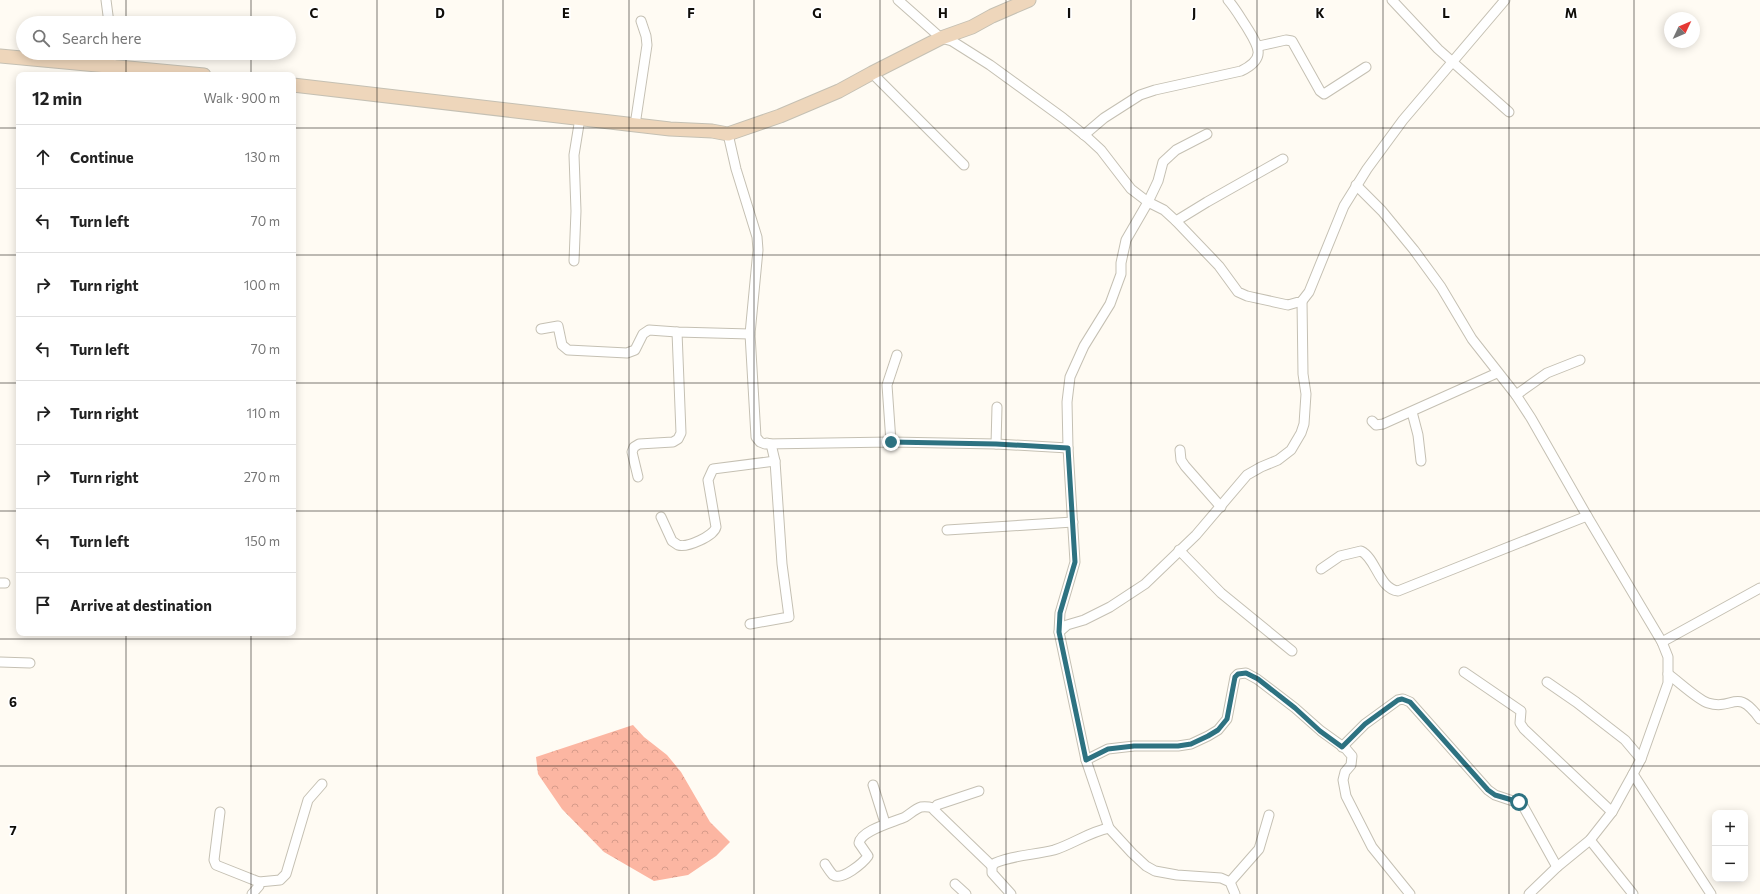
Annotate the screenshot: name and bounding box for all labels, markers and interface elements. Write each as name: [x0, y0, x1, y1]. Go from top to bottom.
text: C: [310, 5, 319, 21]
text: D: [435, 5, 445, 21]
text: E: [562, 5, 570, 21]
text: F: [687, 5, 695, 21]
text: G: [812, 5, 822, 21]
text: H: [938, 5, 948, 21]
text: I: [1067, 5, 1071, 21]
text: J: [1192, 5, 1196, 21]
text: K: [1315, 5, 1325, 21]
text: L: [1442, 5, 1450, 21]
text: M: [1565, 5, 1577, 21]
north arrow: [1664, 12, 1700, 48]
search box: [16, 16, 296, 60]
icon: search: [30, 27, 52, 49]
text: Search here: [62, 29, 141, 47]
text: 12 min: [32, 88, 82, 109]
text: Walk · 900 m: [204, 90, 280, 106]
icon: ahead: [32, 146, 54, 168]
text: Continue: [70, 148, 134, 166]
text: 130 m: [245, 149, 280, 165]
icon: left: [32, 210, 54, 232]
text: Turn left: [70, 212, 129, 230]
text: 70 m: [251, 213, 280, 229]
icon: right: [32, 274, 54, 296]
text: Turn right: [70, 276, 139, 294]
text: 100 m: [244, 277, 280, 293]
icon: left: [32, 338, 54, 360]
text: Turn left: [70, 340, 129, 358]
text: 70 m: [251, 341, 280, 357]
icon: right: [32, 402, 54, 424]
text: Turn right: [70, 404, 139, 422]
text: 110 m: [247, 405, 280, 421]
route end: [882, 433, 900, 451]
icon: right: [32, 466, 54, 488]
text: Turn right: [70, 468, 139, 486]
text: 270 m: [244, 469, 280, 485]
icon: left: [32, 530, 54, 552]
text: Turn left: [70, 532, 129, 550]
text: 150 m: [245, 533, 280, 549]
icon: arrive: [32, 594, 54, 616]
text: Arrive at destination: [70, 596, 212, 614]
text: 6: [9, 694, 17, 710]
route start: [1510, 793, 1528, 811]
map controls: [1712, 810, 1748, 882]
button: +: [1712, 810, 1748, 846]
text: 7: [9, 822, 17, 838]
button: −: [1712, 846, 1748, 882]

